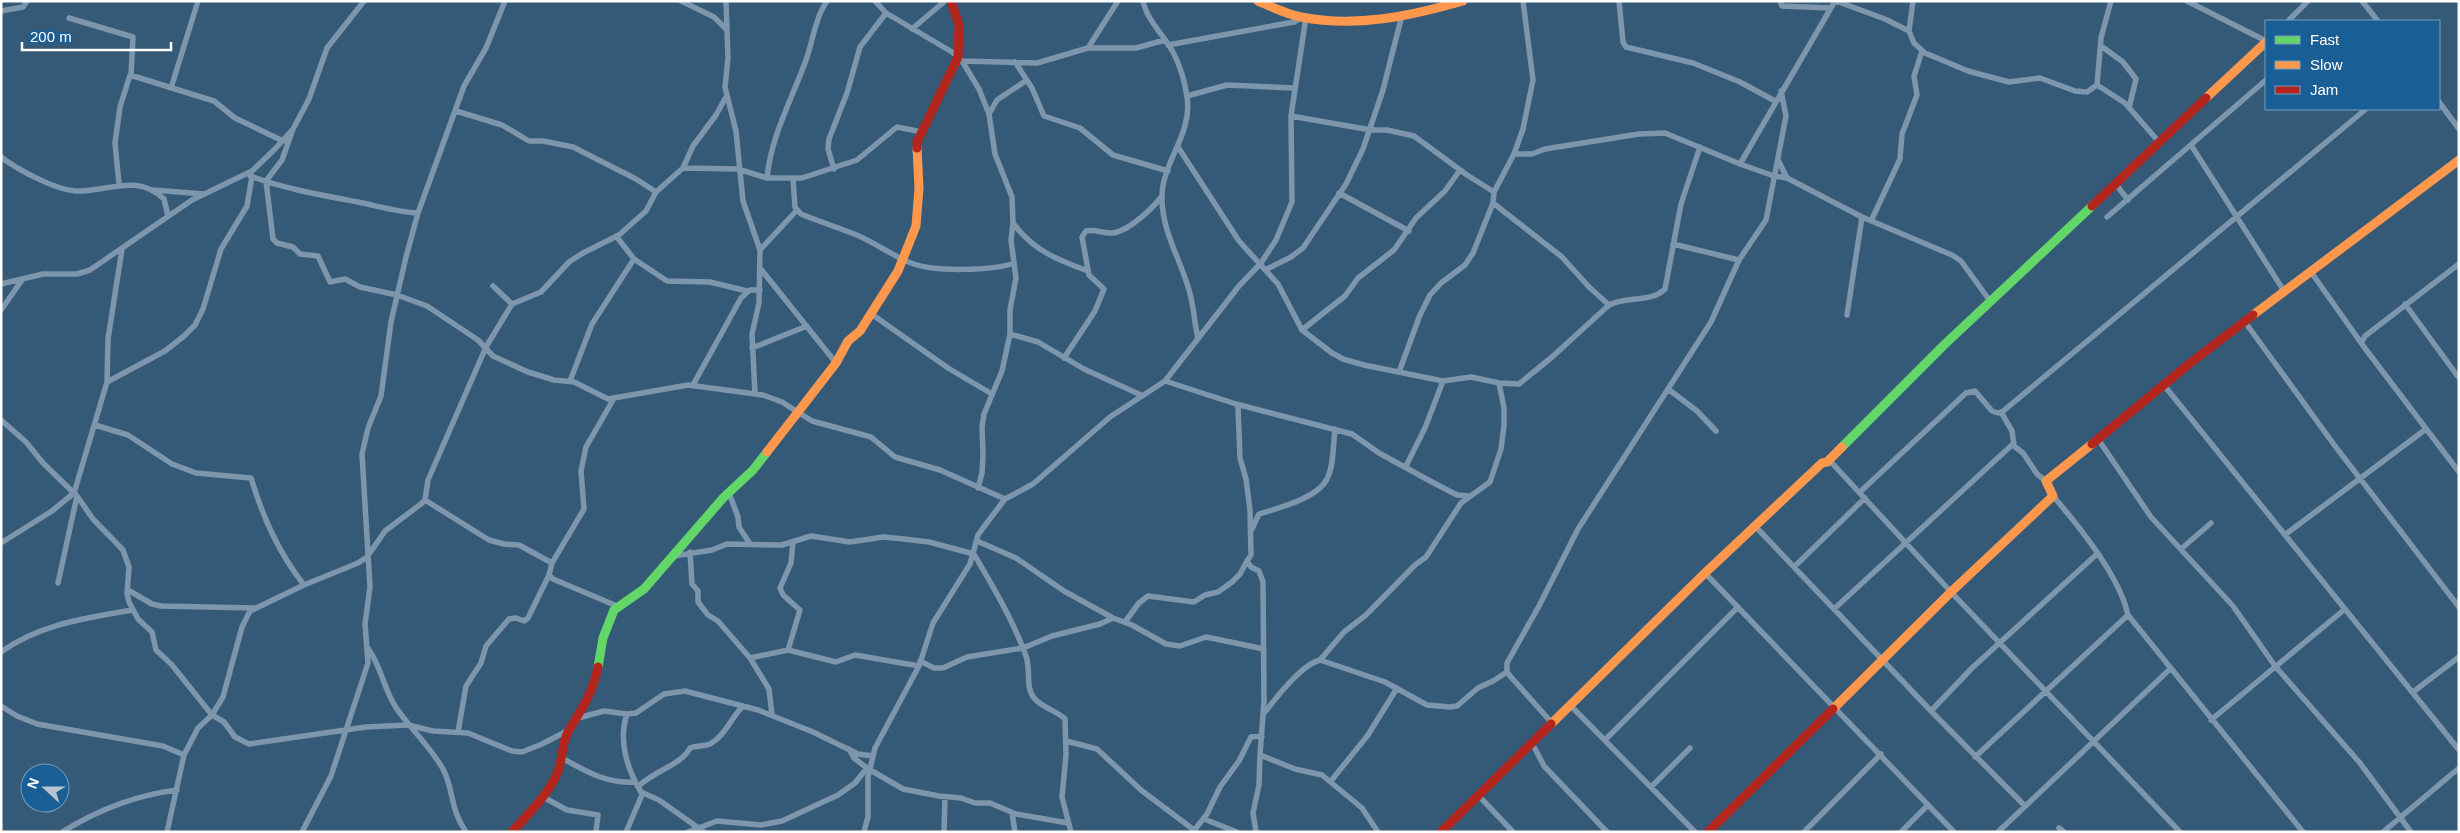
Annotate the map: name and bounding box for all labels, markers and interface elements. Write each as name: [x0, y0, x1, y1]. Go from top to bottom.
scale bar: [22, 20, 171, 52]
legend: [2265, 20, 2440, 110]
text: 200 m: [30, 28, 72, 45]
text: Fast: [2310, 31, 2340, 48]
text: Slow: [2310, 56, 2343, 73]
text: Jam: [2310, 81, 2338, 98]
north arrow: [20, 763, 70, 813]
text: N: [24, 776, 42, 791]

